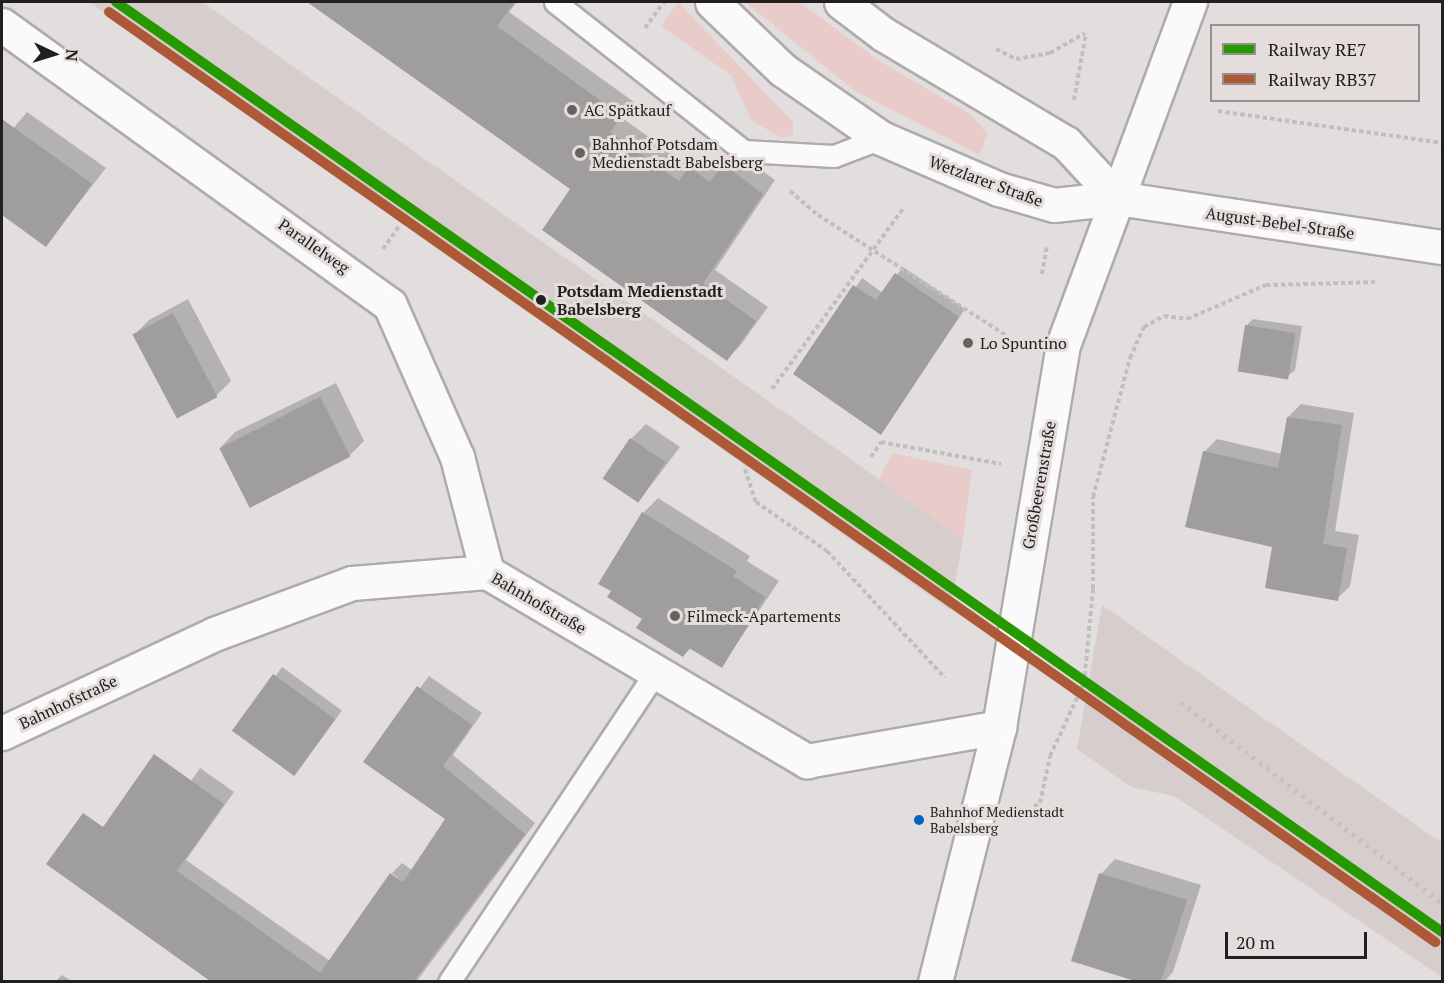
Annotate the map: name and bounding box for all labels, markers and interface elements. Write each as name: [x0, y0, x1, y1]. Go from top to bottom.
north arrow: [24, 24, 84, 84]
legend: [1210, 24, 1420, 102]
text: Railway RE7: [1268, 37, 1367, 61]
text: N: [61, 48, 83, 62]
text: Railway RB37: [1268, 67, 1377, 91]
place label: AC Spätkauf: [584, 100, 671, 120]
marker: AC Spätkauf: [565, 103, 579, 117]
place label: Bahnhof Potsdam Medienstadt Babelsberg: [592, 134, 763, 172]
marker: Bahnhof Potsdam Medienstadt Babelsberg: [573, 146, 587, 160]
street label: Wetzlarer Straße: [926, 151, 1046, 211]
street label: August-Bebel-Straße: [1204, 203, 1356, 243]
street label: Parallelweg: [275, 215, 353, 277]
place label: Potsdam Medienstadt Babelsberg: [557, 281, 723, 319]
marker: Potsdam Medienstadt Babelsberg: [530, 289, 552, 311]
place label: Lo Spuntino: [980, 333, 1067, 353]
marker: Lo Spuntino: [961, 336, 975, 350]
street label: Großbeerenstraße: [1018, 419, 1060, 551]
street label: Bahnhofstraße: [488, 568, 590, 638]
place label: Filmeck-Apartements: [687, 606, 841, 626]
marker: Filmeck-Apartements: [668, 609, 682, 623]
street label: Bahnhofstraße: [16, 671, 120, 733]
place label: Bahnhof Medienstadt Babelsberg: [930, 804, 1064, 837]
marker: Bahnhof Medienstadt Babelsberg: [913, 814, 925, 826]
scale bar: [1228, 920, 1370, 958]
text: 20 m: [1236, 930, 1275, 954]

